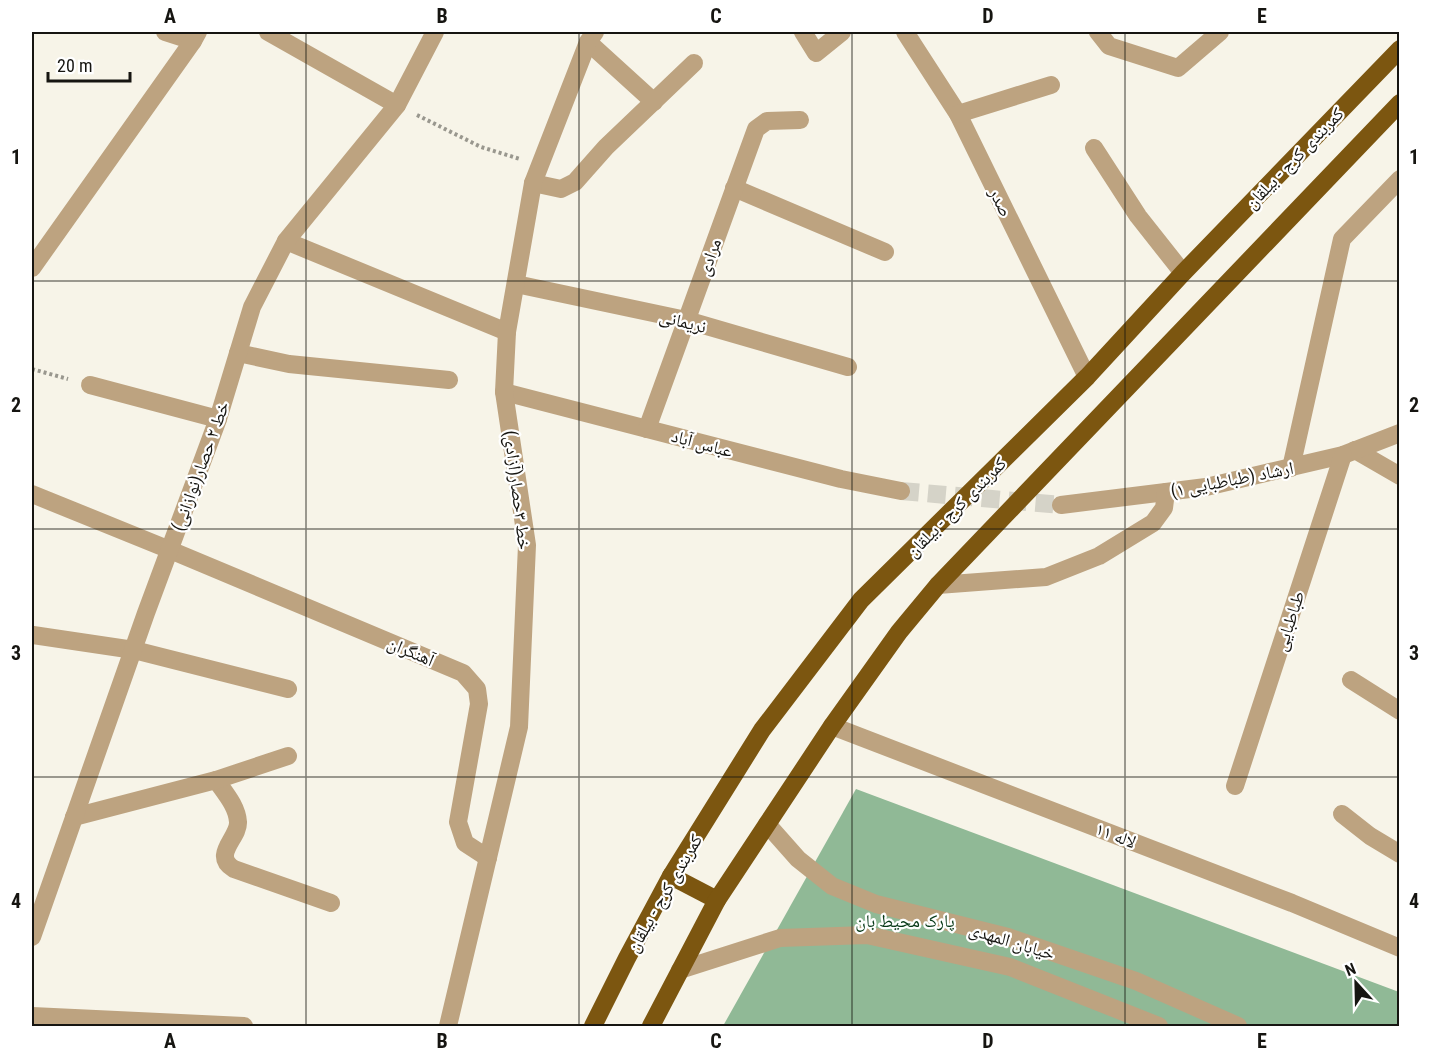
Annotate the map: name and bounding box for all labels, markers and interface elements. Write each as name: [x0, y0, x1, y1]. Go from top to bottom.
text: A: [164, 4, 176, 28]
text: B: [436, 4, 448, 28]
text: C: [710, 4, 722, 28]
text: D: [982, 4, 994, 28]
text: E: [1257, 4, 1267, 28]
scale bar: [48, 45, 130, 83]
text: 20 m: [57, 55, 92, 76]
street label: کمربندی کرج - بیلقان: [1240, 102, 1350, 215]
text: 1: [11, 145, 21, 169]
text: 1: [1409, 145, 1419, 169]
street label: صدر: [985, 183, 1017, 220]
street label: مرادی: [693, 235, 726, 279]
street label: نریمانی: [657, 305, 709, 338]
text: 2: [11, 393, 21, 417]
text: 2: [1409, 393, 1419, 417]
street label: خط ۲ حصار(نوازانی): [167, 398, 234, 534]
street label: عباس آباد: [669, 425, 735, 462]
street label: خط ۳حصار(آزادی): [499, 429, 536, 551]
street label: کمربندی کرج - بیلقان: [902, 452, 1012, 563]
street label: ارشاد (طباطبایی ۱): [1169, 457, 1295, 502]
street label: طباطبایی: [1269, 588, 1310, 654]
street label: آهنگران: [384, 632, 438, 671]
text: 3: [11, 641, 21, 665]
text: 3: [1409, 641, 1419, 665]
street label: لاله ۱۱: [1093, 818, 1139, 852]
street label: کمربندی کرج - بیلقان: [622, 830, 708, 957]
text: 4: [11, 889, 21, 913]
text: 4: [1409, 889, 1419, 913]
park label: پارک محیط بان: [855, 910, 955, 932]
street label: خیابان المهدی: [966, 918, 1057, 965]
north arrow: [1326, 953, 1386, 1013]
text: N: [1342, 959, 1359, 980]
text: A: [164, 1029, 176, 1053]
text: B: [436, 1029, 448, 1053]
text: C: [710, 1029, 722, 1053]
text: D: [982, 1029, 994, 1053]
text: E: [1257, 1029, 1267, 1053]

